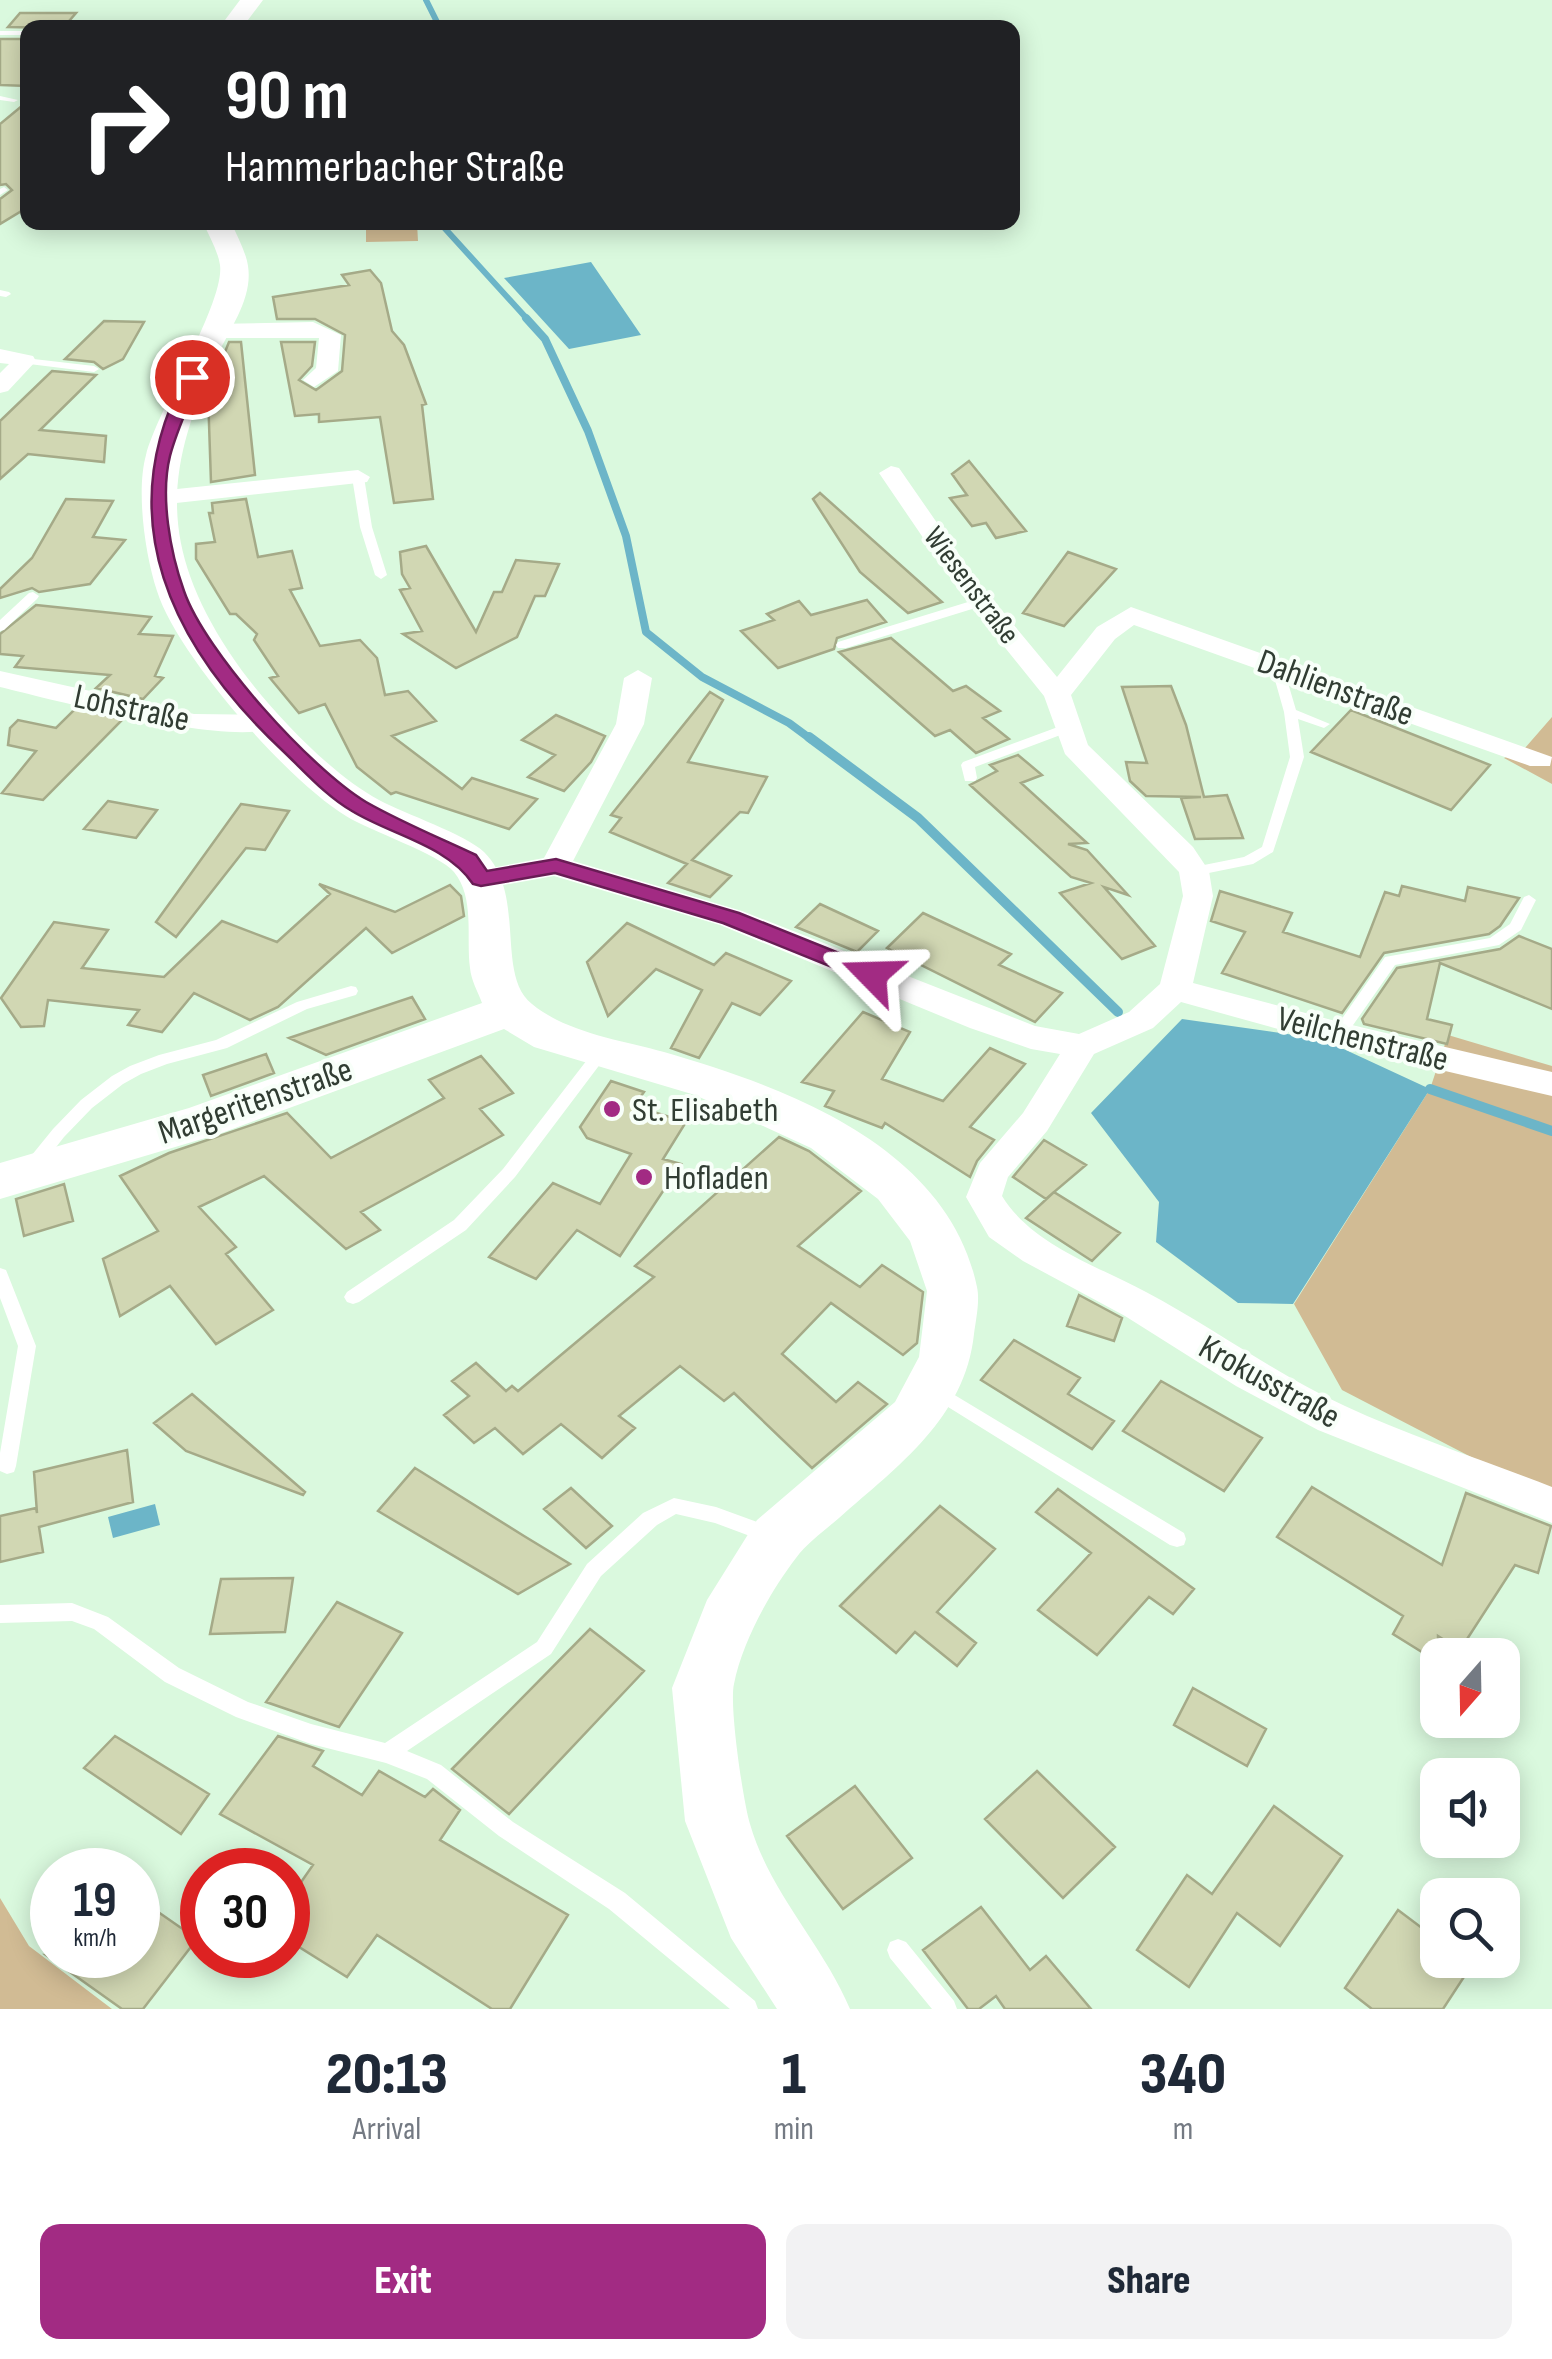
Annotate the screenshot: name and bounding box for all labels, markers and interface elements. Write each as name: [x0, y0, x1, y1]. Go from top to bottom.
text: 90 m: [225, 55, 349, 139]
icon: right: [60, 60, 190, 190]
text: Hammerbacher Straße: [225, 140, 565, 195]
pin: [150, 335, 235, 420]
icon: arrive: [165, 350, 220, 405]
street label: Wiesenstraße: [916, 520, 1027, 651]
street label: Dahlienstraße: [1251, 640, 1420, 737]
street label: Lohstraße: [70, 675, 193, 742]
position arrow: [820, 923, 924, 1027]
street label: Veilchenstraße: [1273, 997, 1453, 1081]
street label: Margeritenstraße: [153, 1048, 358, 1155]
place label: St. Elisabeth: [632, 1089, 778, 1132]
marker: St. Elisabeth: [601, 1098, 623, 1120]
place label: Hofladen: [664, 1157, 769, 1200]
marker: Hofladen: [633, 1166, 655, 1188]
street label: Krokusstraße: [1191, 1326, 1347, 1439]
north arrow: [1420, 1638, 1520, 1738]
map controls: [1420, 1638, 1520, 1978]
button: sound: [1420, 1758, 1520, 1858]
speed limit sign: 30: [180, 1848, 310, 1978]
text: 19: [73, 1871, 117, 1931]
button: search: [1420, 1878, 1520, 1978]
text: km/h: [73, 1923, 117, 1954]
text: 20:13: [326, 2039, 448, 2111]
text: 1: [782, 2039, 806, 2111]
text: 340: [1140, 2039, 1226, 2111]
text: Arrival: [353, 2110, 421, 2149]
text: min: [774, 2110, 814, 2149]
text: m: [1173, 2110, 1193, 2149]
button: Exit: [40, 2224, 766, 2339]
button: Share: [786, 2224, 1512, 2339]

